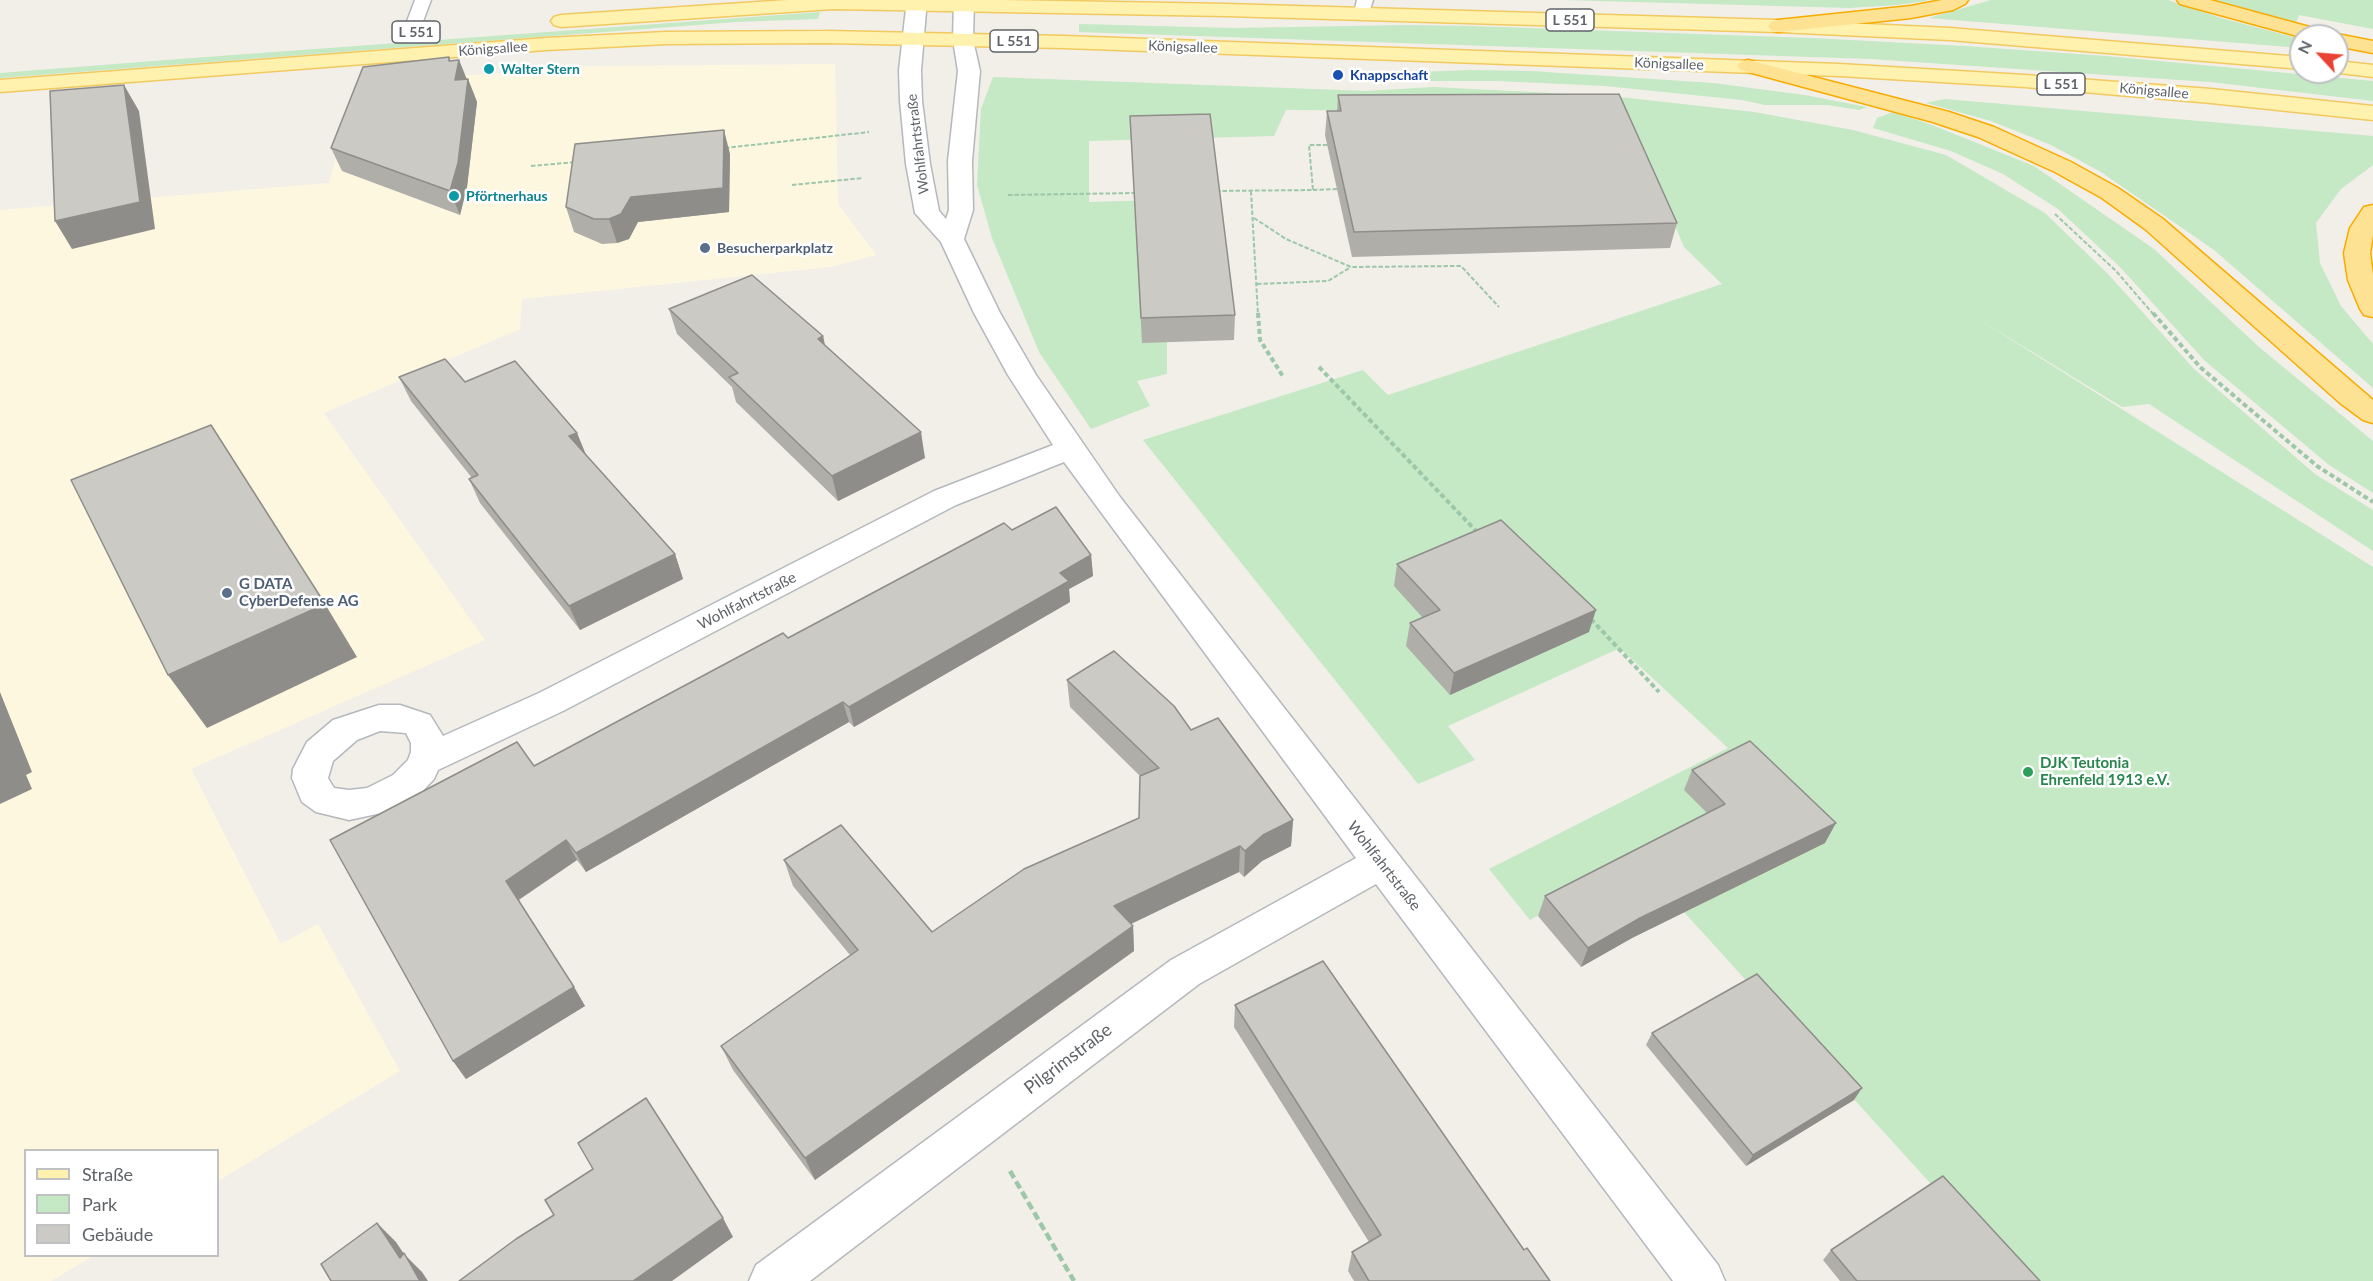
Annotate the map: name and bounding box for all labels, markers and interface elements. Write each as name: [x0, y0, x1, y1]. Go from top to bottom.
road number: L 551: [1546, 9, 1594, 31]
road number: L 551: [392, 21, 440, 43]
north arrow: [2289, 24, 2349, 84]
road number: L 551: [990, 30, 1038, 52]
street label: Königsallee: [1148, 37, 1218, 57]
text: N: [2293, 37, 2315, 56]
street label: Königsallee: [458, 38, 528, 60]
street label: Königsallee: [1634, 54, 1704, 74]
place label: Walter Stern: [501, 61, 580, 77]
marker: Walter Stern: [482, 62, 496, 76]
place label: Knappschaft: [1350, 67, 1428, 83]
marker: Knappschaft: [1331, 68, 1345, 82]
road number: L 551: [2037, 73, 2085, 95]
street label: Königsallee: [2119, 80, 2189, 102]
street label: Wohlfahrtstraße: [904, 93, 932, 195]
place label: Pförtnerhaus: [466, 188, 548, 204]
marker: Pförtnerhaus: [447, 189, 461, 203]
place label: Besucherparkplatz: [717, 240, 833, 256]
marker: Besucherparkplatz: [698, 241, 712, 255]
street label: Wohlfahrtstraße: [695, 568, 799, 634]
place label: G DATA CyberDefense AG: [239, 575, 359, 610]
marker: G DATA CyberDefense AG: [220, 586, 234, 600]
place label: DJK Teutonia Ehrenfeld 1913 e.V.: [2040, 754, 2170, 789]
marker: DJK Teutonia Ehrenfeld 1913 e.V.: [2021, 765, 2035, 779]
street label: Wohlfahrtstraße: [1344, 818, 1424, 914]
street label: Pilgrimstraße: [1020, 1019, 1116, 1099]
legend: [24, 1149, 219, 1257]
text: Straße: [82, 1163, 133, 1185]
text: Park: [82, 1193, 117, 1215]
text: Gebäude: [82, 1223, 153, 1245]

